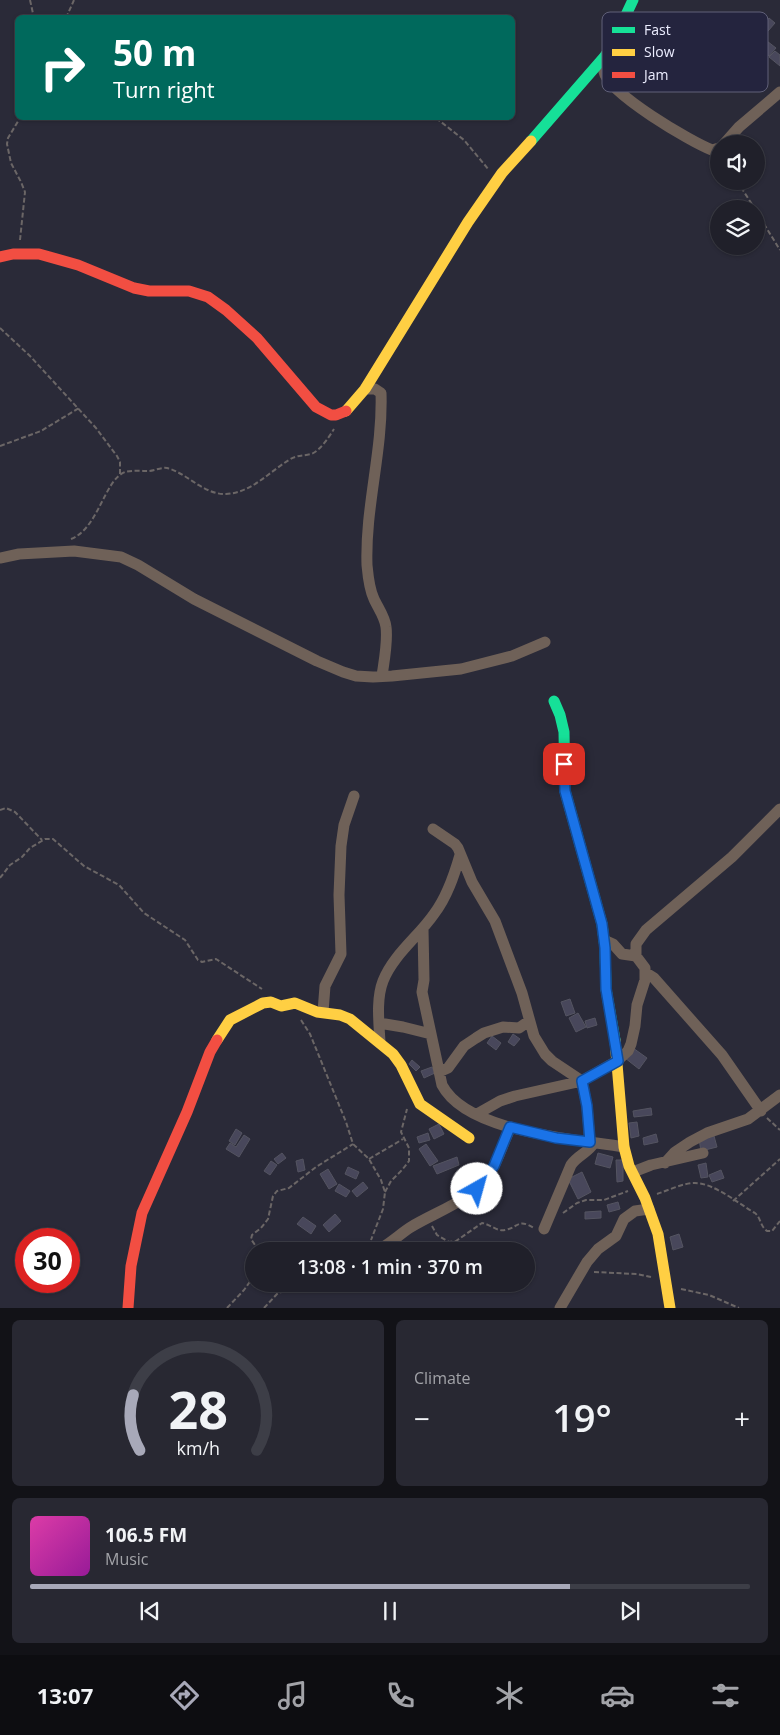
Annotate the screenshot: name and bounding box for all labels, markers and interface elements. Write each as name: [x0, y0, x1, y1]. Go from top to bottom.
legend: [602, 12, 768, 92]
text: Fast: [644, 20, 671, 39]
text: 50 m: [113, 29, 196, 76]
icon: right: [30, 35, 95, 100]
text: Slow: [644, 42, 675, 61]
text: Jam: [642, 65, 669, 84]
text: Turn right: [113, 74, 215, 104]
map controls: [710, 135, 765, 255]
button: sound: [710, 135, 765, 190]
button: layers: [710, 200, 765, 255]
pin: [543, 743, 585, 785]
icon: arrive: [550, 750, 578, 778]
position arrow: [450, 1162, 502, 1214]
speed limit sign: 30: [15, 1228, 80, 1293]
text: 13:08 · 1 min · 370 m: [297, 1254, 483, 1280]
text: Climate: [414, 1367, 471, 1389]
text: 28: [168, 1373, 228, 1444]
text: 19°: [552, 1391, 612, 1443]
text: −: [414, 1399, 430, 1437]
text: +: [734, 1399, 750, 1437]
text: km/h: [176, 1436, 220, 1460]
text: 106.5 FM: [105, 1522, 187, 1548]
text: Music: [105, 1548, 149, 1570]
icon: previous: [136, 1597, 164, 1625]
icon: pause: [376, 1597, 404, 1625]
icon: next: [616, 1597, 644, 1625]
icon: directions: [167, 1678, 202, 1713]
icon: music: [275, 1678, 310, 1713]
icon: phone: [383, 1678, 418, 1713]
icon: climate: [492, 1678, 527, 1713]
icon: car: [600, 1678, 635, 1713]
icon: filters: [708, 1678, 743, 1713]
text: 13:07: [37, 1680, 93, 1710]

